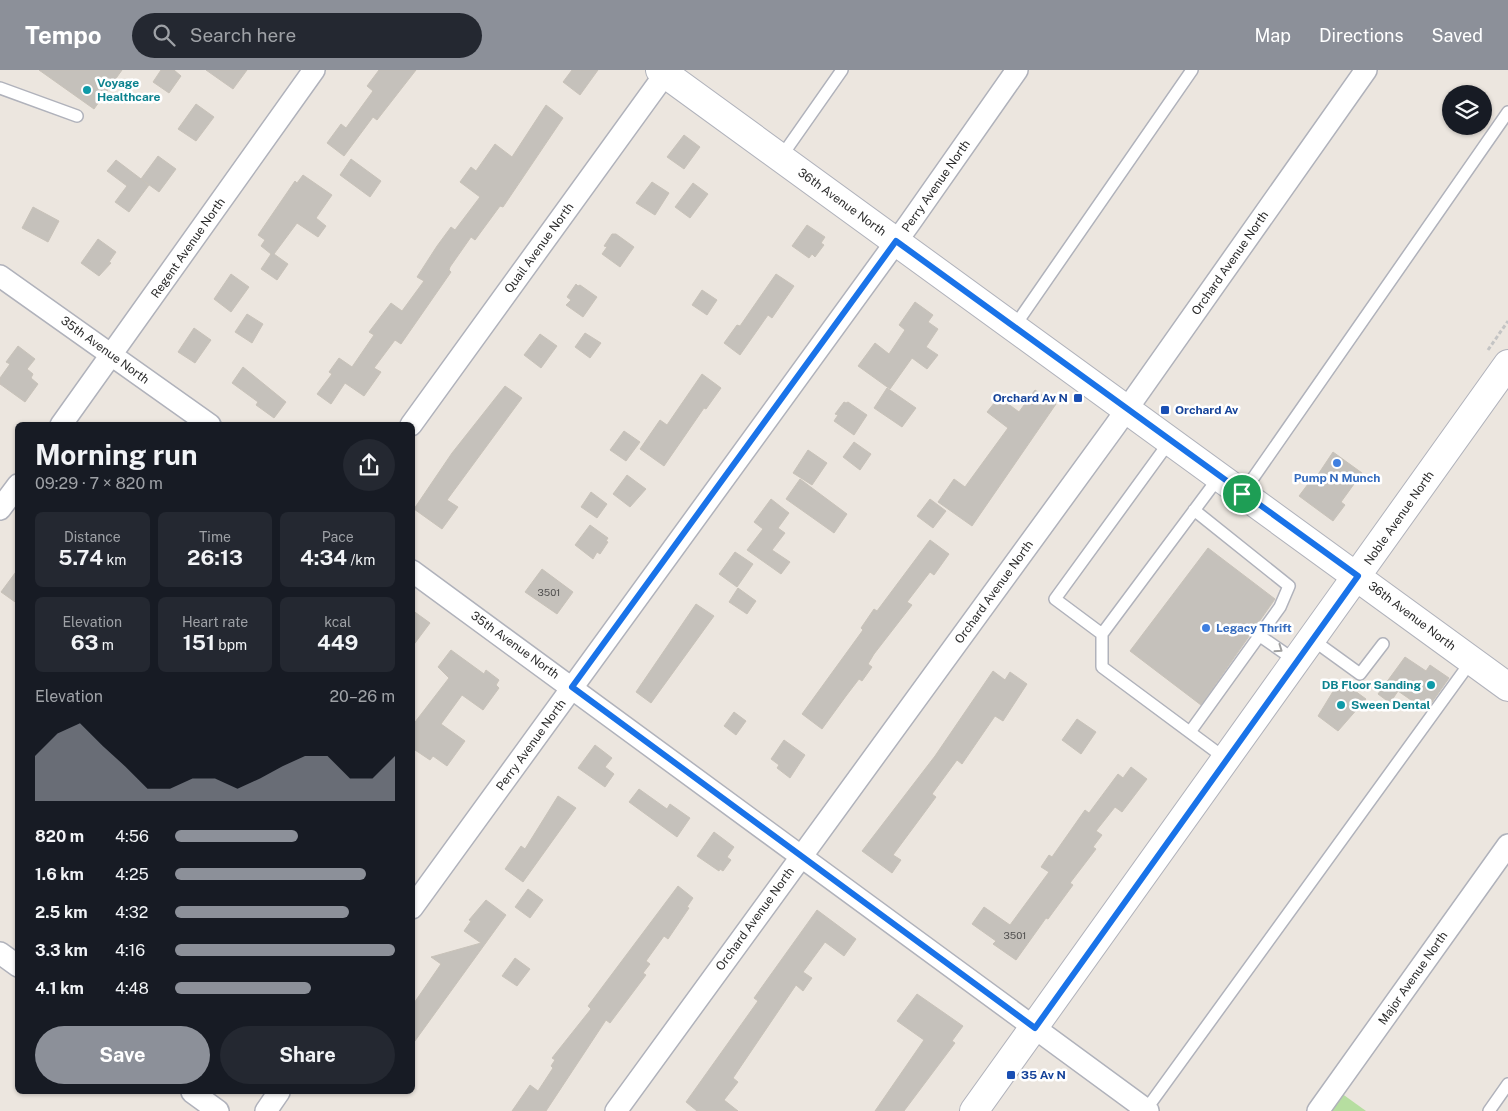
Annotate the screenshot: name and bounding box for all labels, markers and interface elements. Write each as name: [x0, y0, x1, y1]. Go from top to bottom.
search box: [132, 13, 482, 58]
text: Tempo: [25, 21, 102, 49]
icon: search: [150, 21, 178, 49]
text: Search here: [190, 24, 296, 46]
text: Map: [1254, 25, 1291, 46]
text: Directions: [1319, 25, 1404, 46]
text: Saved: [1432, 25, 1483, 46]
place label: Voyage Healthcare: [97, 76, 161, 104]
marker: Voyage Healthcare: [81, 84, 93, 96]
map controls: [1442, 85, 1492, 135]
button: layers: [1442, 85, 1492, 135]
street label: Perry Avenue North: [899, 137, 973, 235]
street label: 36th Avenue North: [795, 165, 889, 239]
street label: Regent Avenue North: [148, 195, 228, 301]
street label: Quail Avenue North: [502, 200, 576, 296]
street label: Orchard Avenue North: [1189, 208, 1271, 318]
street label: 35th Avenue North: [58, 313, 152, 387]
place label: Orchard Av N: [993, 391, 1068, 405]
marker: Orchard Av N: [1072, 392, 1084, 404]
place label: Orchard Av: [1175, 403, 1239, 417]
marker: Orchard Av: [1159, 404, 1171, 416]
text: Morning run: [35, 438, 198, 471]
button: share: [343, 439, 395, 491]
marker: Pump N Munch: [1331, 457, 1343, 469]
street label: Noble Avenue North: [1361, 468, 1437, 568]
place label: Pump N Munch: [1294, 471, 1380, 485]
pin: [1221, 473, 1263, 515]
text: 09:29 · 7 × 820 m: [35, 474, 163, 493]
icon: arrive: [1228, 480, 1256, 508]
text: Distance: [64, 529, 121, 545]
text: Time: [199, 529, 231, 545]
text: Pace: [322, 529, 354, 545]
street label: Orchard Avenue North: [952, 538, 1036, 646]
text: 5.74: [58, 545, 103, 570]
text: 26:13: [187, 545, 243, 570]
text: 4:34: [300, 545, 347, 570]
text: km: [103, 552, 126, 568]
text: /km: [347, 552, 375, 568]
street label: 36th Avenue North: [1366, 579, 1458, 653]
house number: 3501: [538, 586, 560, 598]
street label: 35th Avenue North: [468, 608, 562, 682]
text: Elevation: [63, 614, 122, 630]
text: Heart rate: [182, 614, 248, 630]
text: kcal: [324, 614, 351, 630]
place label: Legacy Thrift: [1216, 621, 1292, 635]
marker: Legacy Thrift: [1200, 622, 1212, 634]
text: 63: [71, 630, 98, 655]
text: 151: [183, 630, 215, 655]
text: 449: [317, 630, 358, 655]
text: m: [98, 637, 114, 653]
text: bpm: [215, 637, 247, 653]
one-way arrow: [1273, 643, 1282, 652]
place label: DB Floor Sanding: [1322, 678, 1421, 692]
marker: DB Floor Sanding: [1425, 679, 1437, 691]
text: Elevation: [35, 687, 103, 706]
text: 20–26 m: [330, 687, 395, 706]
street label: Perry Avenue North: [493, 697, 569, 793]
place label: Sween Dental: [1351, 698, 1431, 712]
marker: Sween Dental: [1335, 699, 1347, 711]
text: 820 m: [35, 827, 84, 846]
text: 4:56: [115, 827, 149, 846]
text: 1.6 km: [35, 865, 84, 884]
text: 4:25: [115, 865, 149, 884]
street label: Orchard Avenue North: [713, 865, 797, 973]
text: 2.5 km: [35, 903, 87, 922]
text: 4:32: [115, 903, 148, 922]
house number: 3501: [1004, 929, 1026, 941]
street label: Major Avenue North: [1376, 929, 1451, 1027]
text: 3.3 km: [35, 941, 88, 960]
text: 4:16: [115, 941, 145, 960]
text: 4.1 km: [35, 979, 84, 998]
text: 4:48: [115, 979, 149, 998]
button: Save: [35, 1026, 210, 1084]
button: Share: [220, 1026, 395, 1084]
place label: 35 Av N: [1021, 1068, 1066, 1082]
marker: 35 Av N: [1005, 1069, 1017, 1081]

